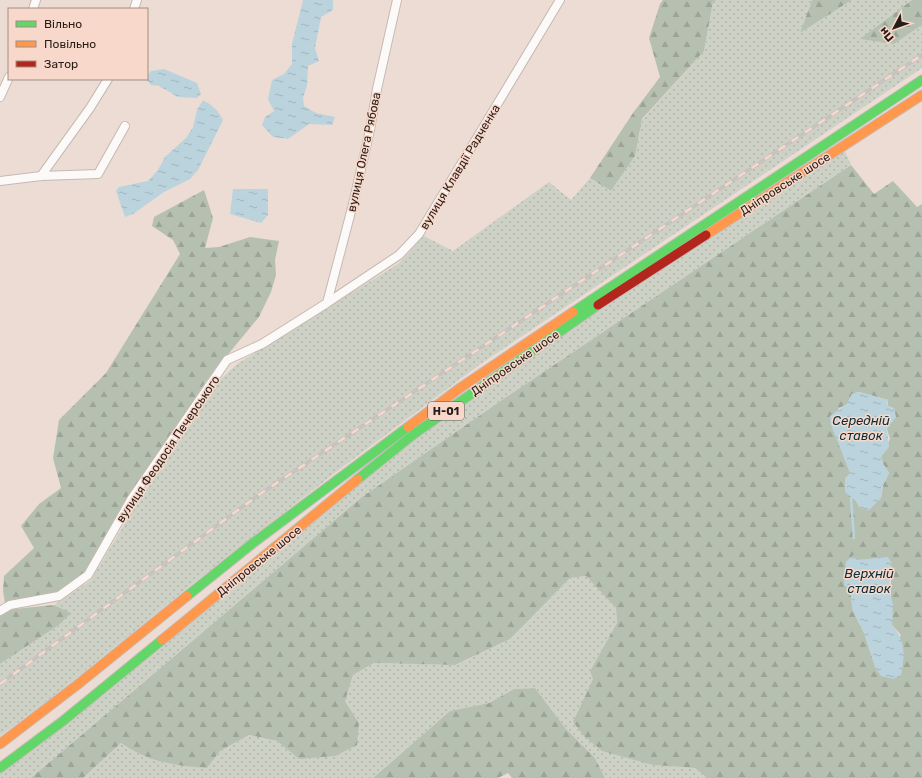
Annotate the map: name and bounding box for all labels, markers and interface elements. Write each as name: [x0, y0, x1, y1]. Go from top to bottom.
legend: [8, 8, 148, 80]
north arrow: [874, 8, 914, 48]
text: Вільно: [44, 17, 82, 31]
text: Пн: [877, 24, 897, 44]
text: Повільно: [44, 37, 96, 51]
text: Затор: [44, 57, 78, 71]
street label: вулиця Олега Рябова: [344, 91, 384, 213]
street label: вулиця Клавдії Радченка: [417, 102, 503, 232]
street label: Дніпровське шосе: [737, 149, 833, 218]
street label: Дніпровське шосе: [468, 327, 562, 399]
street label: вулиця Феодосія Печерського: [113, 373, 223, 525]
road number: Н-01: [428, 402, 464, 420]
water label: Середній ставок: [832, 413, 890, 443]
street label: Дніпровське шосе: [214, 522, 304, 599]
water label: Верхній ставок: [844, 566, 894, 596]

